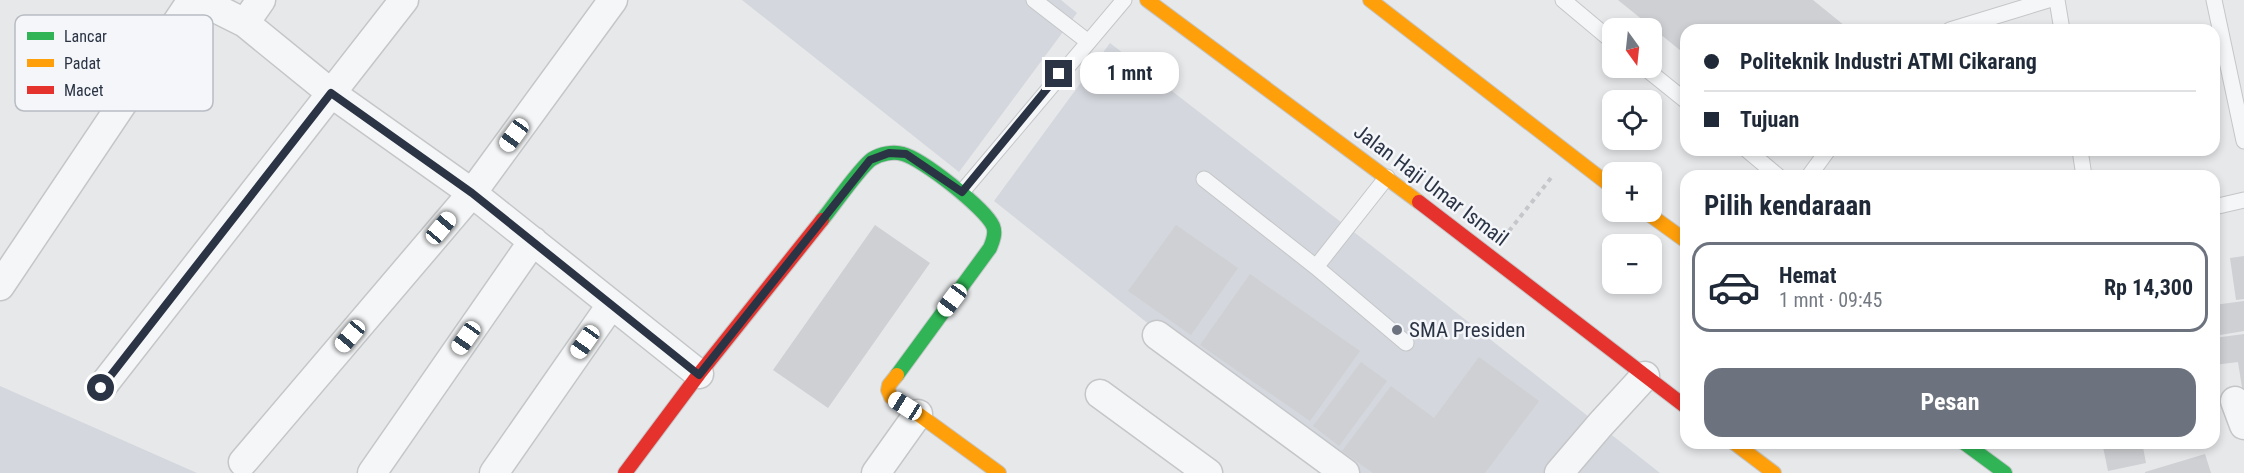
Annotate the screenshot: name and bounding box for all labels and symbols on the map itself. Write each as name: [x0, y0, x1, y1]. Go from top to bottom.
legend: [15, 15, 213, 111]
north arrow: [1602, 18, 1662, 78]
text: Lancar: [64, 27, 107, 46]
callout: 1 mnt: [1080, 53, 1179, 95]
text: Padat: [64, 54, 101, 73]
route end: [1045, 60, 1072, 87]
text: Macet: [64, 81, 104, 100]
car: [496, 115, 532, 155]
street label: Jalan Haji Umar Ismail: [1349, 119, 1513, 251]
car: [423, 208, 459, 248]
car: [934, 280, 970, 320]
car: [332, 316, 368, 356]
car: [448, 318, 484, 358]
place label: SMA Presiden: [1409, 318, 1525, 342]
car: [567, 322, 603, 362]
marker: SMA Presiden: [1390, 323, 1404, 337]
route start: [87, 374, 114, 401]
car: [885, 389, 925, 423]

